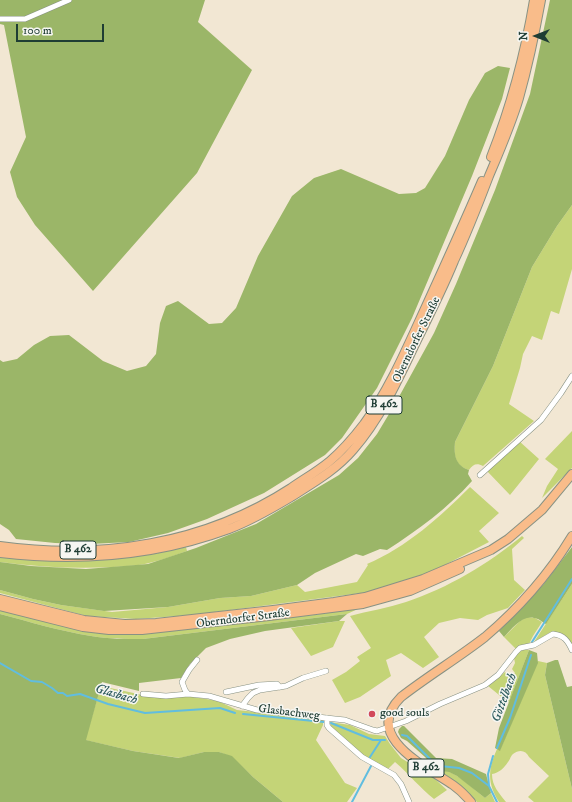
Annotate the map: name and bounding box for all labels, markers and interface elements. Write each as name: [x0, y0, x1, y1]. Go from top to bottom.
scale bar: [18, 16, 106, 42]
north arrow: [516, 16, 556, 56]
text: 100 m: [23, 23, 52, 38]
text: N: [517, 31, 531, 41]
street label: Oberndorfer Straße: [390, 295, 444, 385]
road number: B 462: [366, 396, 402, 414]
road number: B 462: [60, 541, 96, 559]
street label: Oberndorfer Straße: [196, 606, 290, 632]
water label: Göttelbach: [489, 671, 521, 725]
water label: Glasbach: [93, 682, 139, 708]
street label: Glasbachweg: [258, 702, 320, 724]
place label: good souls: [380, 707, 429, 721]
marker: good souls: [367, 709, 377, 719]
road number: B 462: [408, 759, 444, 777]

